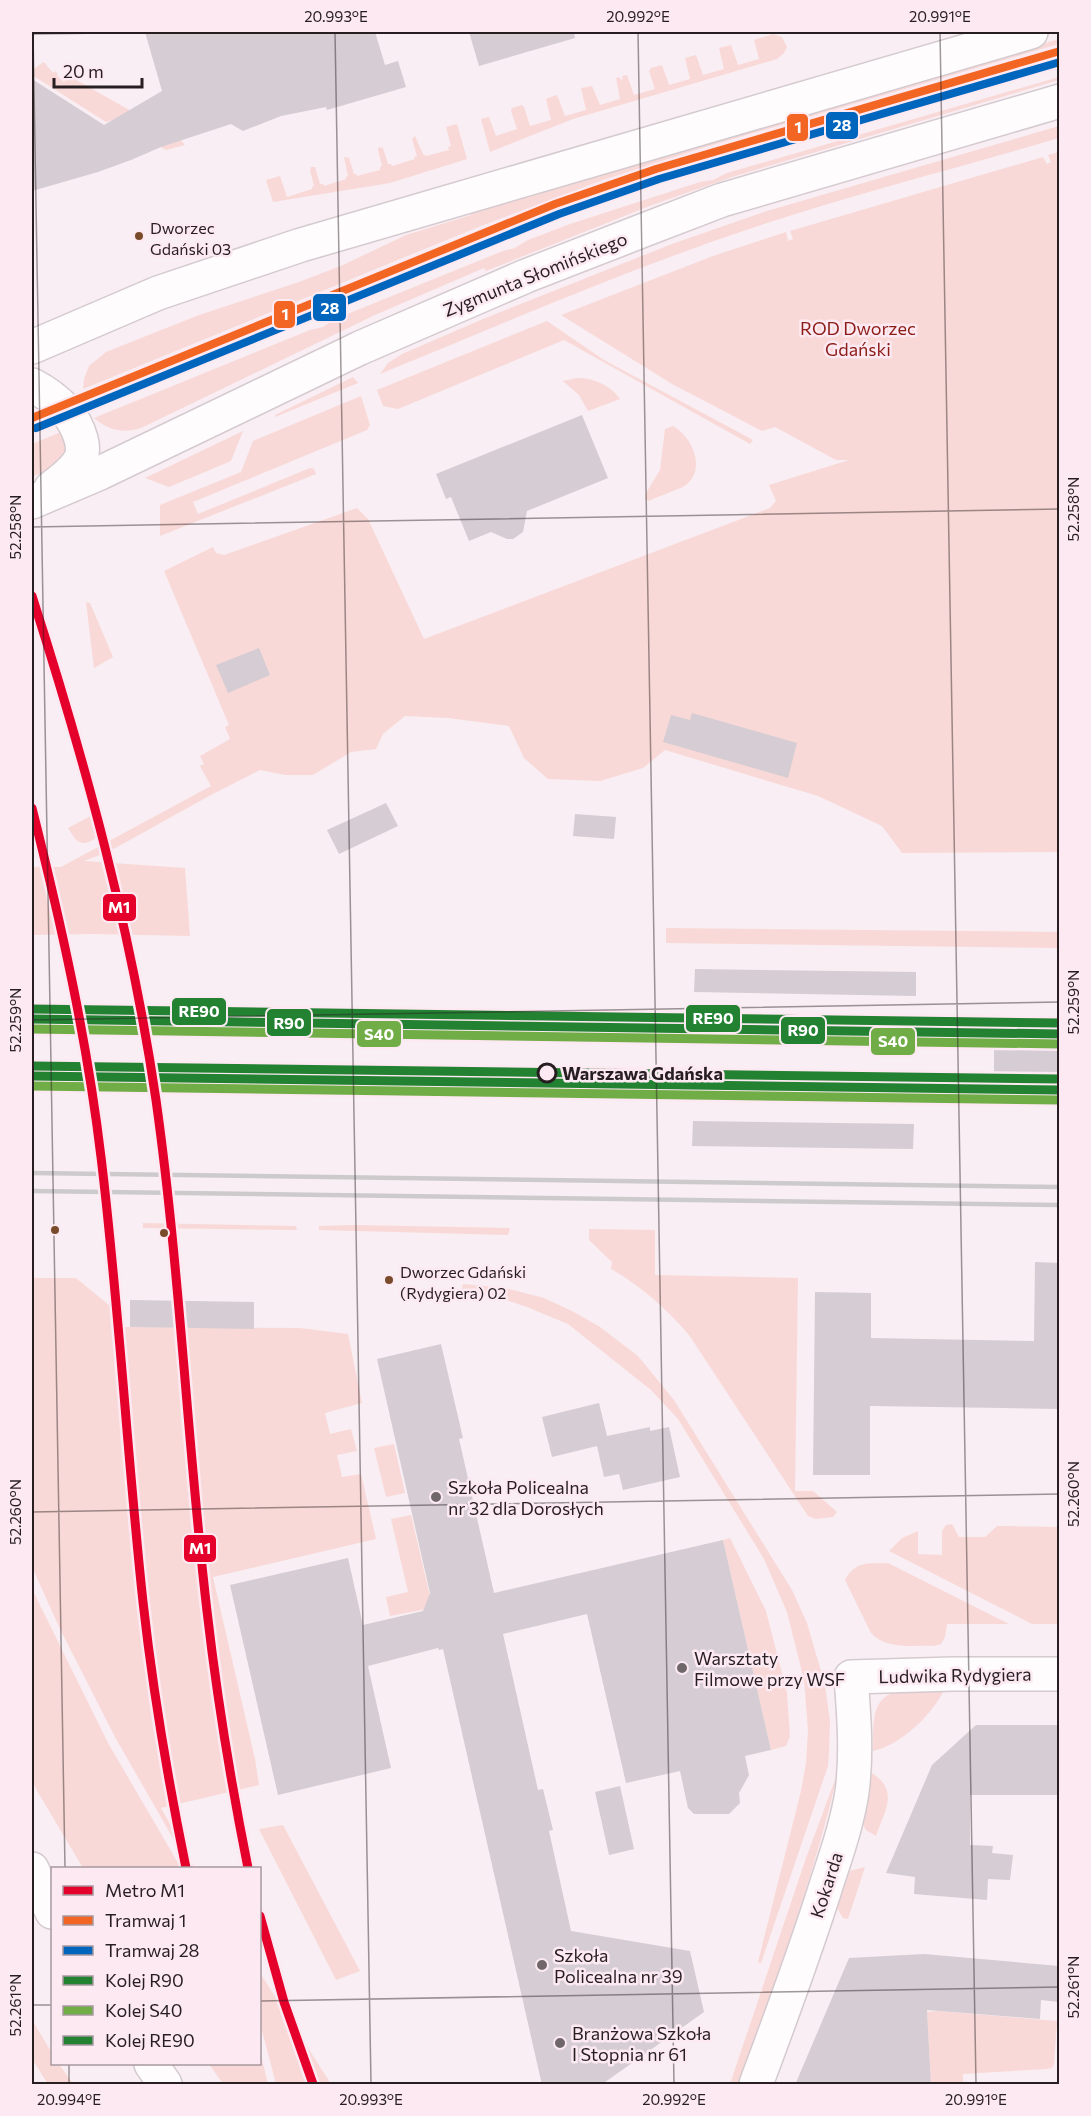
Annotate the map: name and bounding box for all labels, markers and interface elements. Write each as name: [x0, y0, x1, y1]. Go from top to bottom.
text: 20.993°E: [304, 7, 368, 25]
text: 20.992°E: [606, 7, 670, 25]
text: 20.991°E: [909, 7, 971, 25]
scale bar: [54, 51, 142, 89]
text: 20 m: [63, 60, 104, 82]
line badge: 28: [825, 111, 859, 140]
line badge: 1: [786, 113, 809, 142]
text: 28: [833, 115, 852, 134]
text: 1: [794, 117, 802, 136]
place label: Dworzec Gdański 03: [150, 218, 231, 258]
street label: Zygmunta Słomińskiego: [440, 227, 630, 321]
marker: Dworzec Gdański 03: [133, 230, 145, 242]
line badge: 28: [312, 293, 347, 322]
text: 28: [321, 298, 340, 317]
line badge: 1: [273, 300, 296, 329]
text: 1: [281, 304, 289, 323]
park label: ROD Dworzec Gdański: [800, 317, 916, 360]
text: 52.258°N: [1064, 477, 1082, 541]
text: 52.258°N: [6, 495, 24, 559]
line badge: M1: [102, 893, 137, 922]
text: M1: [108, 897, 130, 916]
text: 52.259°N: [1064, 970, 1082, 1034]
text: 52.259°N: [6, 988, 24, 1052]
line badge: RE90: [171, 997, 227, 1026]
text: RE90: [178, 1001, 220, 1020]
line badge: RE90: [685, 1004, 741, 1033]
line badge: R90: [266, 1008, 312, 1037]
text: RE90: [692, 1008, 734, 1027]
text: R90: [273, 1013, 305, 1032]
line badge: R90: [780, 1016, 826, 1045]
line badge: S40: [356, 1020, 402, 1048]
text: R90: [787, 1020, 819, 1039]
text: S40: [364, 1024, 394, 1043]
line badge: S40: [870, 1027, 916, 1056]
text: S40: [878, 1031, 908, 1050]
place label: Warszawa Gdańska: [562, 1062, 723, 1084]
marker: Warszawa Gdańska: [537, 1063, 557, 1083]
unlabelled marker: [49, 1224, 61, 1236]
unlabelled marker: [158, 1227, 170, 1239]
place label: Dworzec Gdański (Rydygiera) 02: [400, 1262, 526, 1302]
marker: Dworzec Gdański (Rydygiera) 02: [383, 1274, 395, 1286]
text: 52.260°N: [1064, 1461, 1082, 1527]
place label: Szkoła Policealna nr 32 dla Dorosłych: [448, 1476, 604, 1519]
text: 52.260°N: [6, 1479, 24, 1545]
marker: Szkoła Policealna nr 32 dla Dorosłych: [429, 1490, 443, 1504]
line badge: M1: [183, 1534, 217, 1563]
text: M1: [189, 1538, 211, 1557]
place label: Warsztaty Filmowe przy WSF: [694, 1647, 845, 1690]
marker: Warsztaty Filmowe przy WSF: [675, 1661, 689, 1675]
street label: Ludwika Rydygiera: [878, 1663, 1032, 1687]
street label: Kokarda: [805, 1849, 847, 1921]
legend: [51, 1867, 261, 2065]
text: Metro M1: [105, 1879, 185, 1901]
text: Tramwaj 1: [105, 1909, 186, 1931]
text: Tramwaj 28: [105, 1939, 200, 1961]
place label: Szkoła Policealna nr 39: [554, 1944, 683, 1987]
text: 52.261°N: [1064, 1956, 1082, 2018]
marker: Szkoła Policealna nr 39: [535, 1958, 549, 1972]
text: Kolej R90: [105, 1969, 184, 1991]
text: 52.261°N: [6, 1974, 24, 2036]
text: Kolej S40: [105, 1999, 182, 2021]
place label: Branżowa Szkoła I Stopnia nr 61: [572, 2022, 711, 2065]
text: Kolej RE90: [105, 2029, 195, 2051]
marker: Branżowa Szkoła I Stopnia nr 61: [553, 2036, 567, 2050]
text: 20.994°E: [37, 2090, 101, 2108]
text: 20.993°E: [339, 2090, 403, 2108]
text: 20.992°E: [642, 2090, 706, 2108]
text: 20.991°E: [945, 2090, 1007, 2108]

